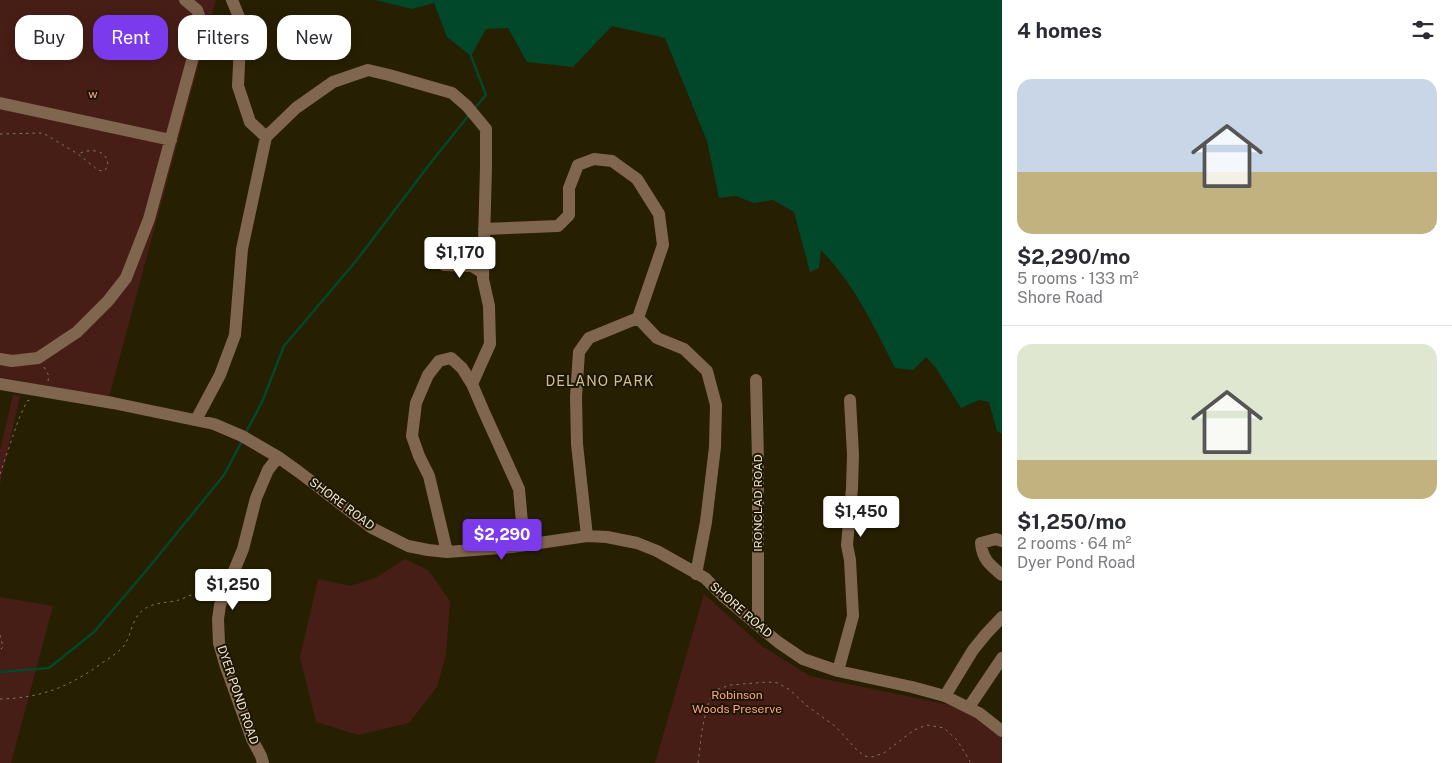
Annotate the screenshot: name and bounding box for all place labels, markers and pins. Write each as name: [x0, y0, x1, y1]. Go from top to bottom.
pin: $1,170: [419, 236, 501, 279]
pin: $1,450: [820, 496, 902, 538]
pin: $2,290: [461, 518, 543, 561]
pin: $1,250: [192, 568, 274, 611]

